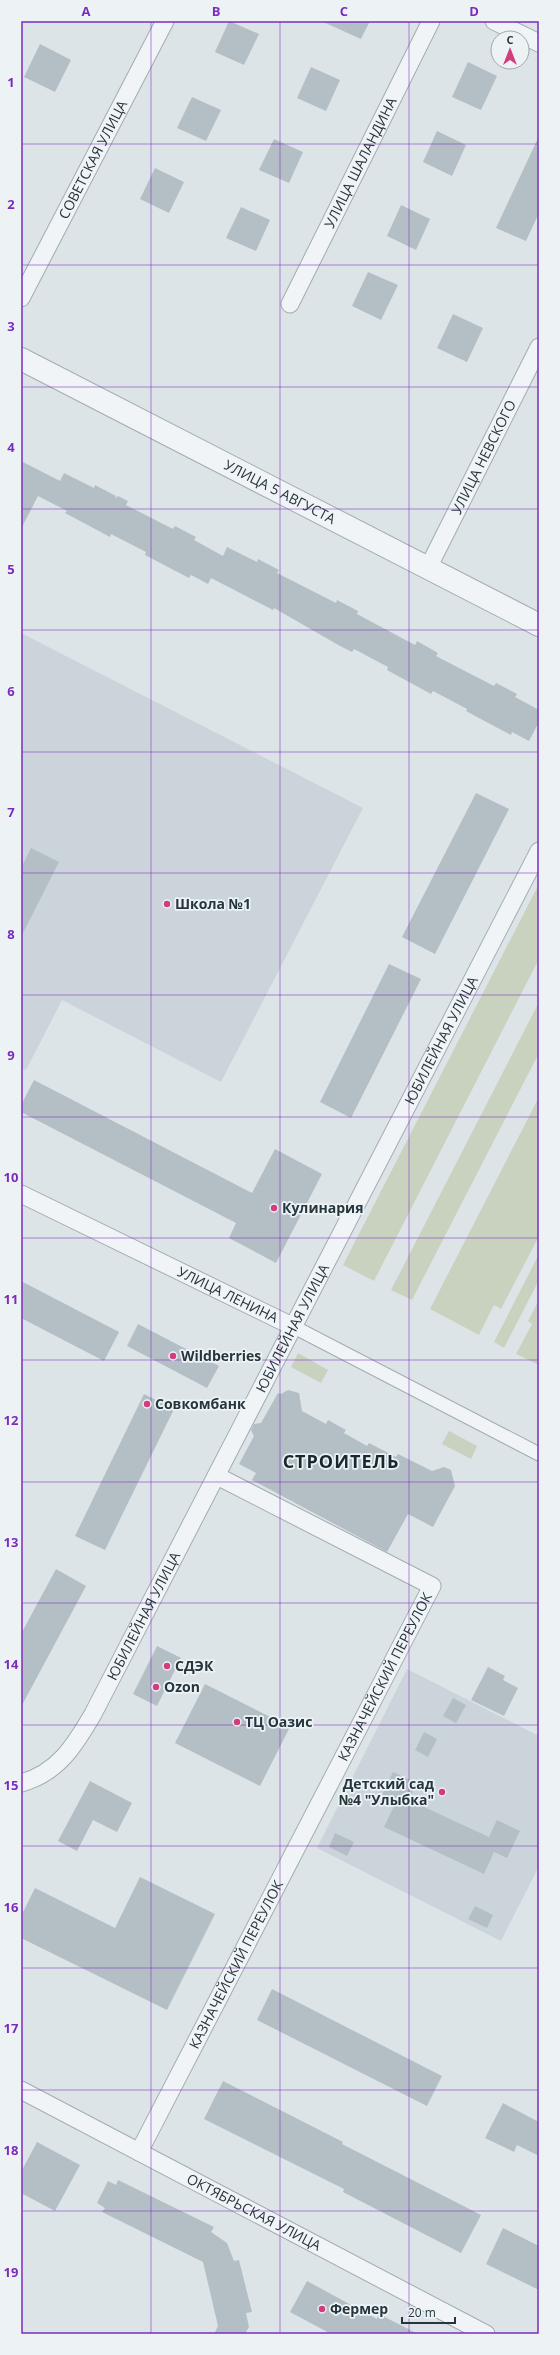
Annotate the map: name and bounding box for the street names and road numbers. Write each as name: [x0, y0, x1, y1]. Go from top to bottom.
street label: УЛИЦА ШАЛАНДИНА: [319, 94, 401, 231]
street label: СОВЕТСКАЯ УЛИЦА: [54, 97, 131, 222]
street label: УЛИЦА НЕВСКОГО: [447, 397, 520, 517]
street label: УЛИЦА 5 АВГУСТА: [221, 455, 339, 528]
street label: ЮБИЛЕЙНАЯ УЛИЦА: [400, 973, 482, 1108]
street label: ЮБИЛЕЙНАЯ УЛИЦА: [251, 1260, 333, 1395]
street label: УЛИЦА ЛЕНИНА: [174, 1262, 282, 1327]
street label: ЮБИЛЕЙНАЯ УЛИЦА: [102, 1548, 184, 1683]
street label: КАЗНАЧЕЙСКИЙ ПЕРЕУЛОК: [333, 1589, 436, 1764]
street label: КАЗНАЧЕЙСКИЙ ПЕРЕУЛОК: [184, 1876, 287, 2052]
street label: ОКТЯБРЬСКАЯ УЛИЦА: [184, 2169, 325, 2255]

